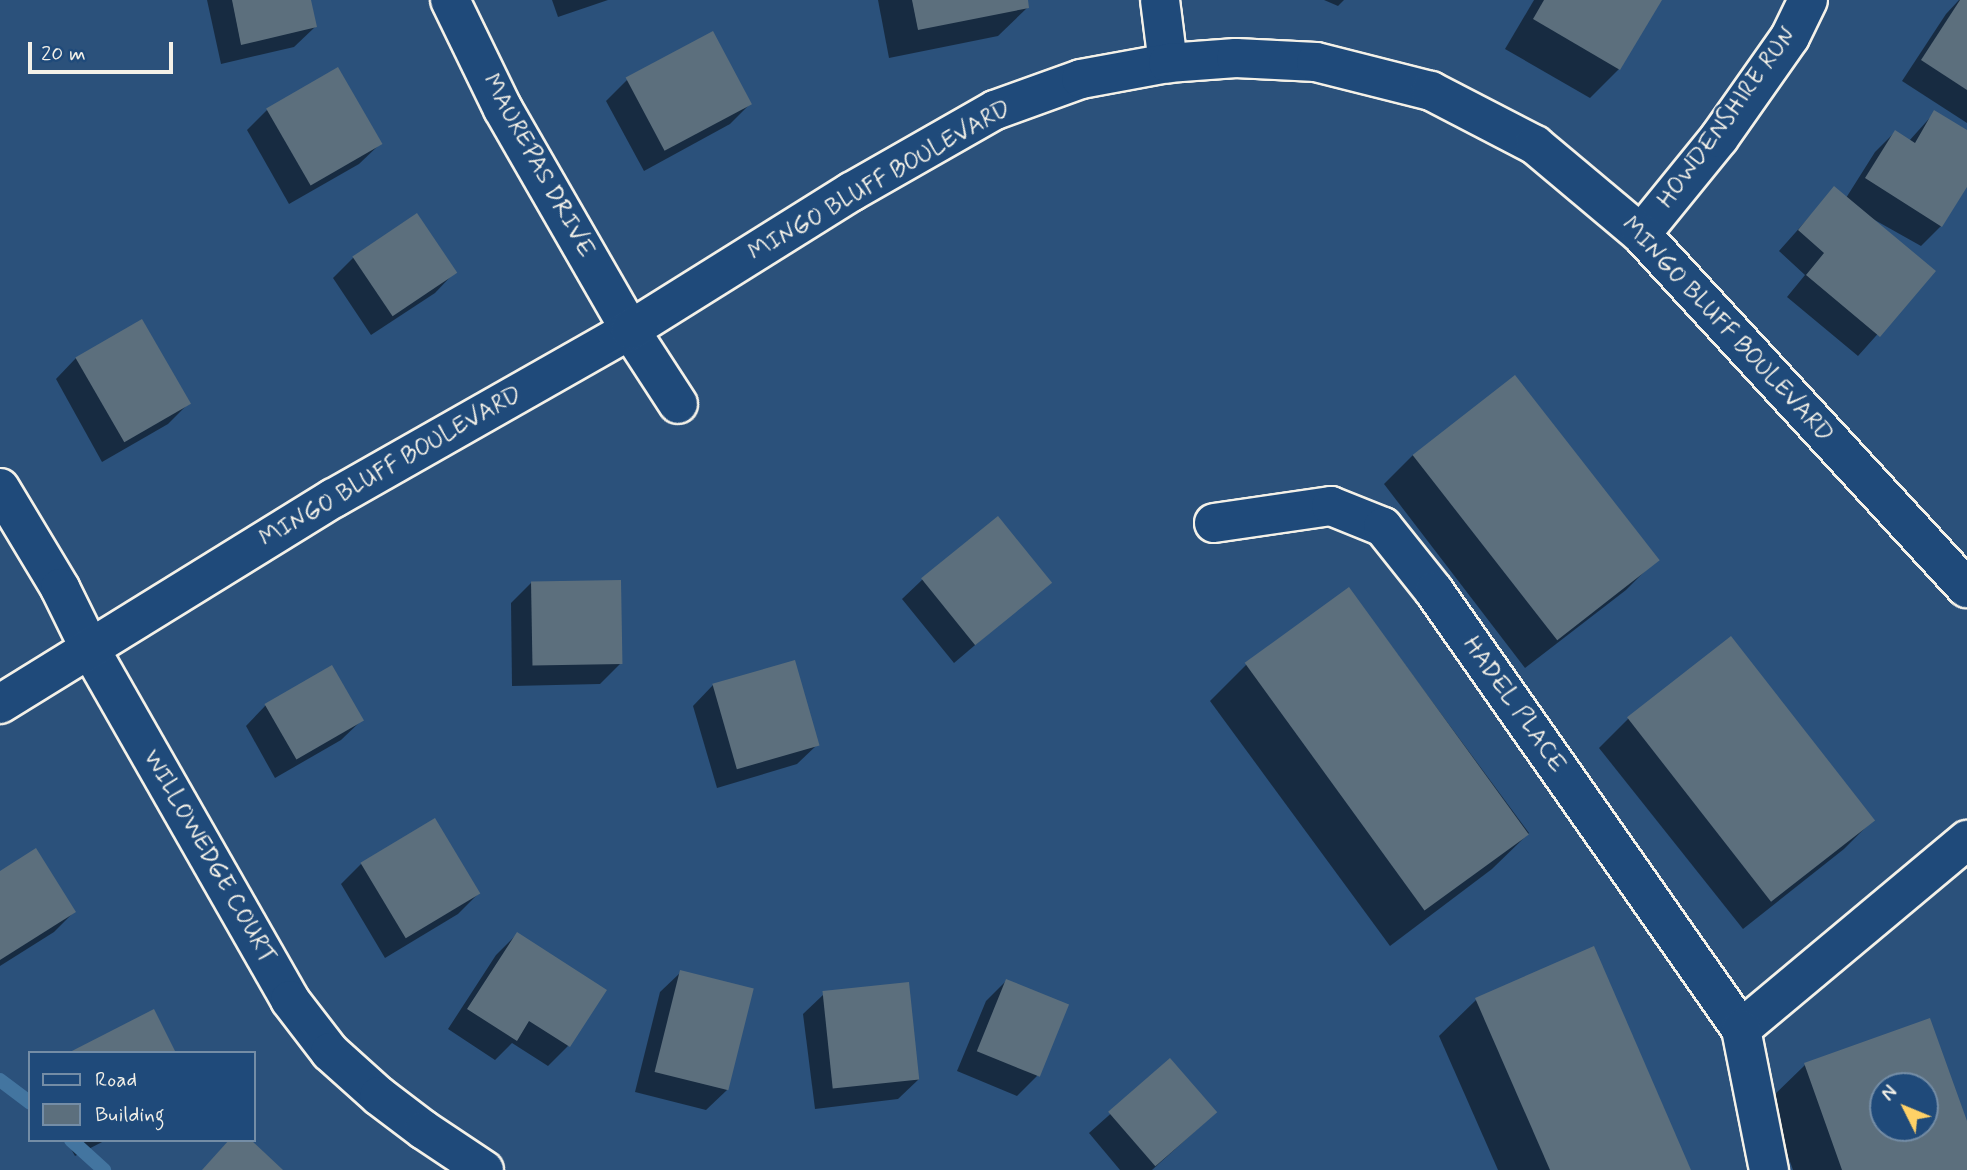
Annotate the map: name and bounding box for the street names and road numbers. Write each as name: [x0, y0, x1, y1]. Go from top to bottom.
street label: HOWDENSHIRE RUN: [1651, 21, 1803, 215]
street label: MAUREPAS DRIVE: [475, 69, 601, 263]
street label: MINGO BLUFF BOULEVARD: [743, 94, 1017, 268]
street label: MINGO BLUFF BOULEVARD: [1615, 211, 1839, 449]
street label: MINGO BLUFF BOULEVARD: [254, 380, 528, 554]
street label: HADEL PLACE: [1456, 631, 1572, 779]
street label: WILLOWEDGE COURT: [136, 745, 282, 969]

